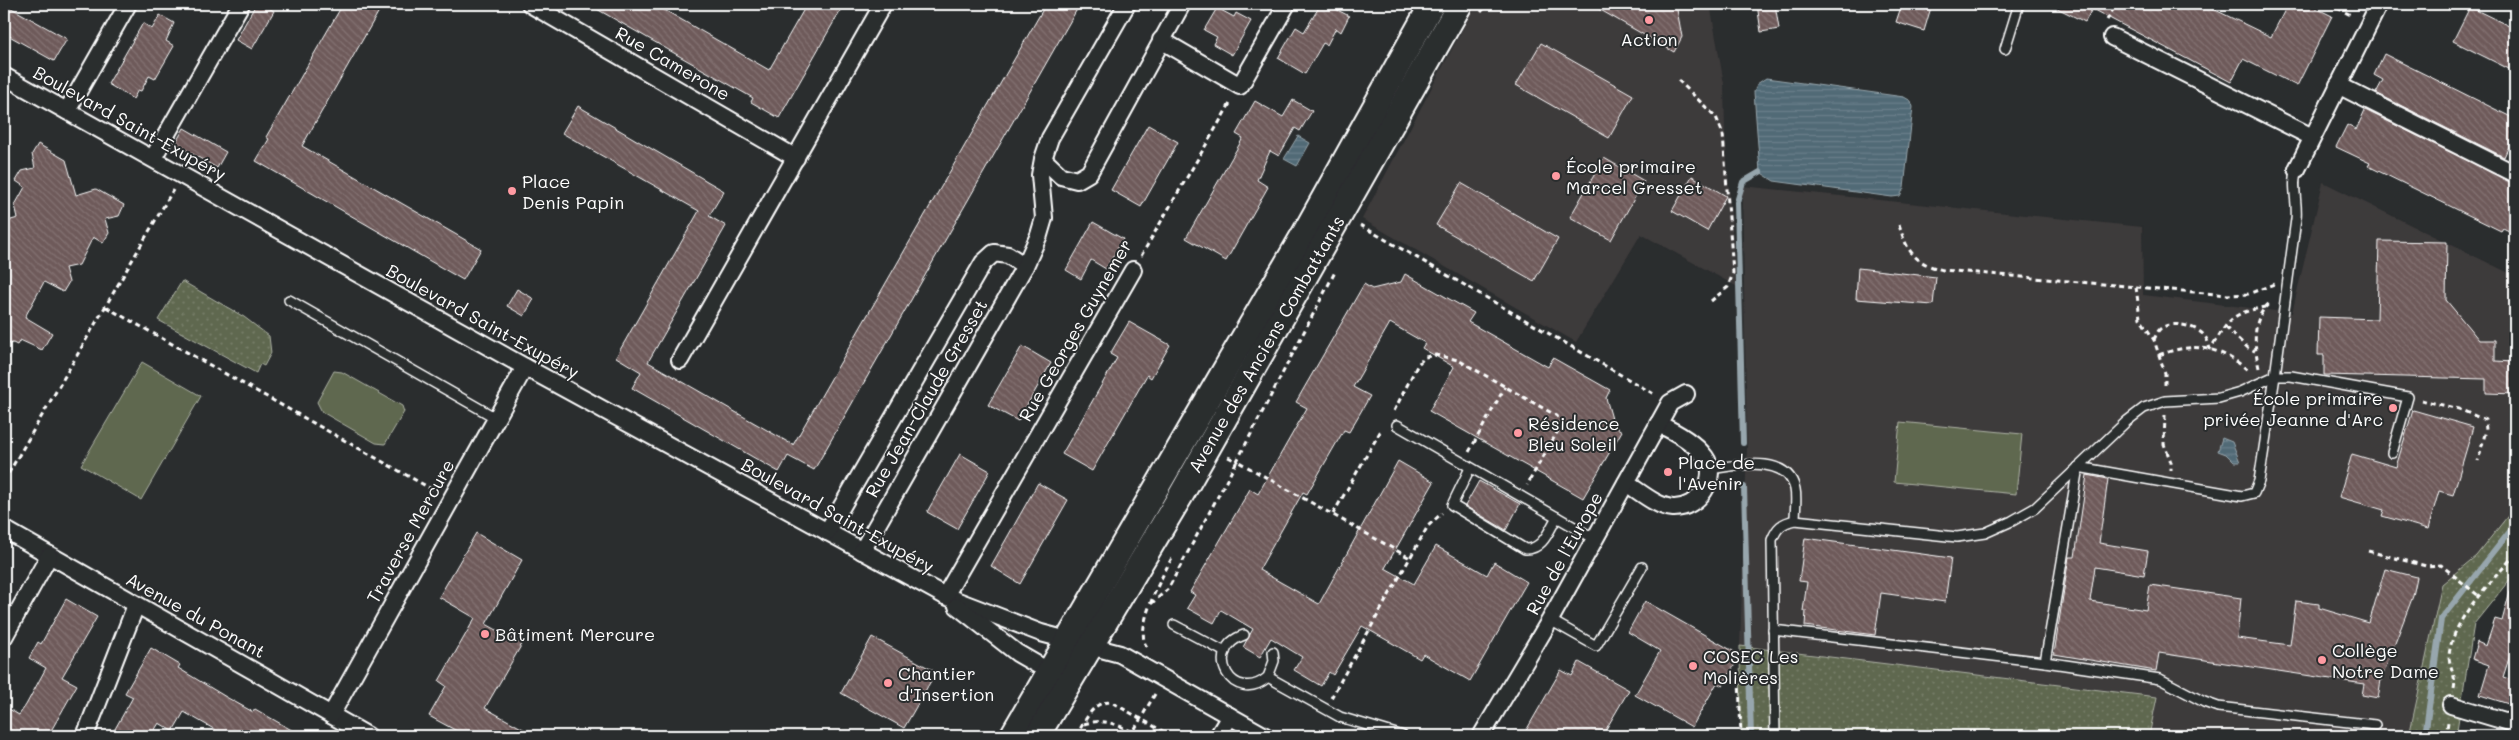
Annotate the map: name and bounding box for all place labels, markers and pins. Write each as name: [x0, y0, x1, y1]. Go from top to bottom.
marker: Action: [1643, 14, 1655, 26]
place label: Action: [1620, 27, 1678, 51]
place label: École primaire Marcel Gresset: [1566, 154, 1703, 199]
place label: Place Denis Papin: [522, 169, 624, 214]
marker: École primaire Marcel Gresset: [1550, 170, 1562, 182]
marker: Place Denis Papin: [506, 185, 518, 197]
place label: École primaire privée Jeanne d'Arc: [2204, 386, 2383, 431]
marker: École primaire privée Jeanne d'Arc: [2387, 402, 2399, 414]
place label: Résidence Bleu Soleil: [1528, 411, 1620, 456]
marker: Résidence Bleu Soleil: [1512, 427, 1524, 439]
place label: Place de l'Avenir: [1678, 450, 1755, 495]
marker: Place de l'Avenir: [1662, 466, 1674, 478]
place label: Bâtiment Mercure: [495, 622, 655, 646]
marker: Bâtiment Mercure: [479, 628, 491, 640]
place label: Collège Notre Dame: [2332, 638, 2439, 683]
place label: COSEC Les Molières: [1703, 644, 1799, 689]
marker: Collège Notre Dame: [2316, 654, 2328, 666]
marker: COSEC Les Molières: [1687, 660, 1699, 672]
place label: Chantier d'Insertion: [898, 661, 994, 706]
marker: Chantier d'Insertion: [882, 677, 894, 689]

